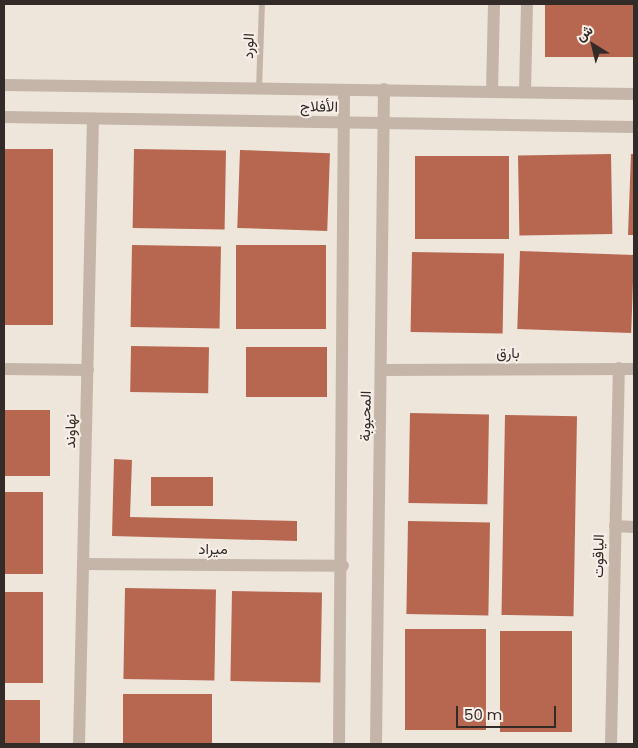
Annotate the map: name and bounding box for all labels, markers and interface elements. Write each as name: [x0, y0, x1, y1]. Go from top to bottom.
north arrow: [568, 20, 618, 70]
text: ش: [571, 20, 597, 46]
street label: الورد: [239, 33, 257, 59]
street label: الأفلاج: [300, 97, 338, 115]
street label: بارق: [496, 344, 520, 362]
street label: المحبوبة: [356, 390, 374, 442]
street label: نهاوند: [61, 414, 79, 448]
street label: الياقوت: [589, 534, 607, 578]
street label: ميراد: [198, 540, 228, 558]
scale bar: [458, 696, 558, 728]
text: 50 m: [464, 704, 502, 725]

